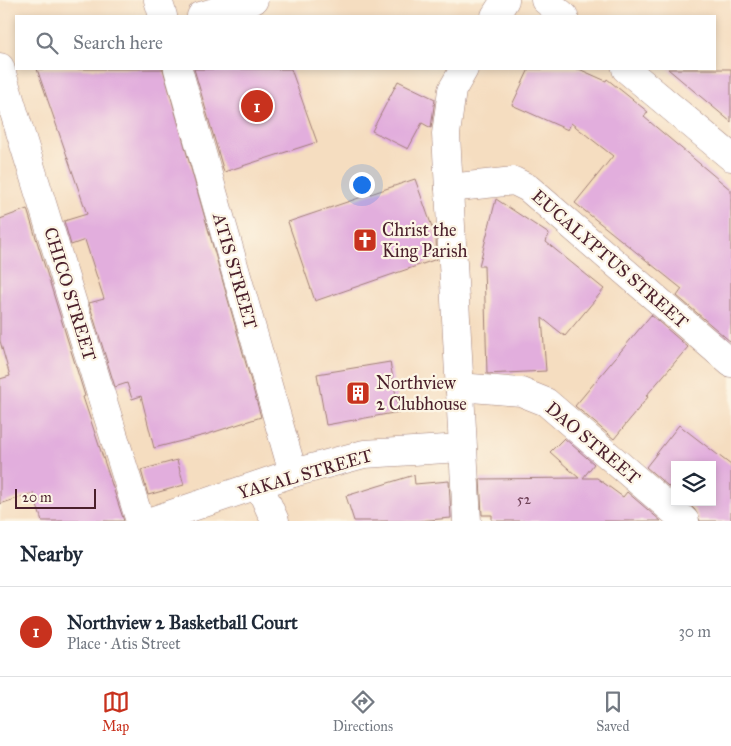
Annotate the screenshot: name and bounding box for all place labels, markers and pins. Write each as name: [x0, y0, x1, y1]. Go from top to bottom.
pin: 1: [241, 87, 273, 125]
place label: Christ the King Parish: [382, 219, 468, 263]
church icon: Christ the King Parish: [352, 227, 378, 253]
place label: Northview 2 Clubhouse: [376, 372, 467, 415]
building icon: Northview 2 Clubhouse: [345, 380, 371, 406]

